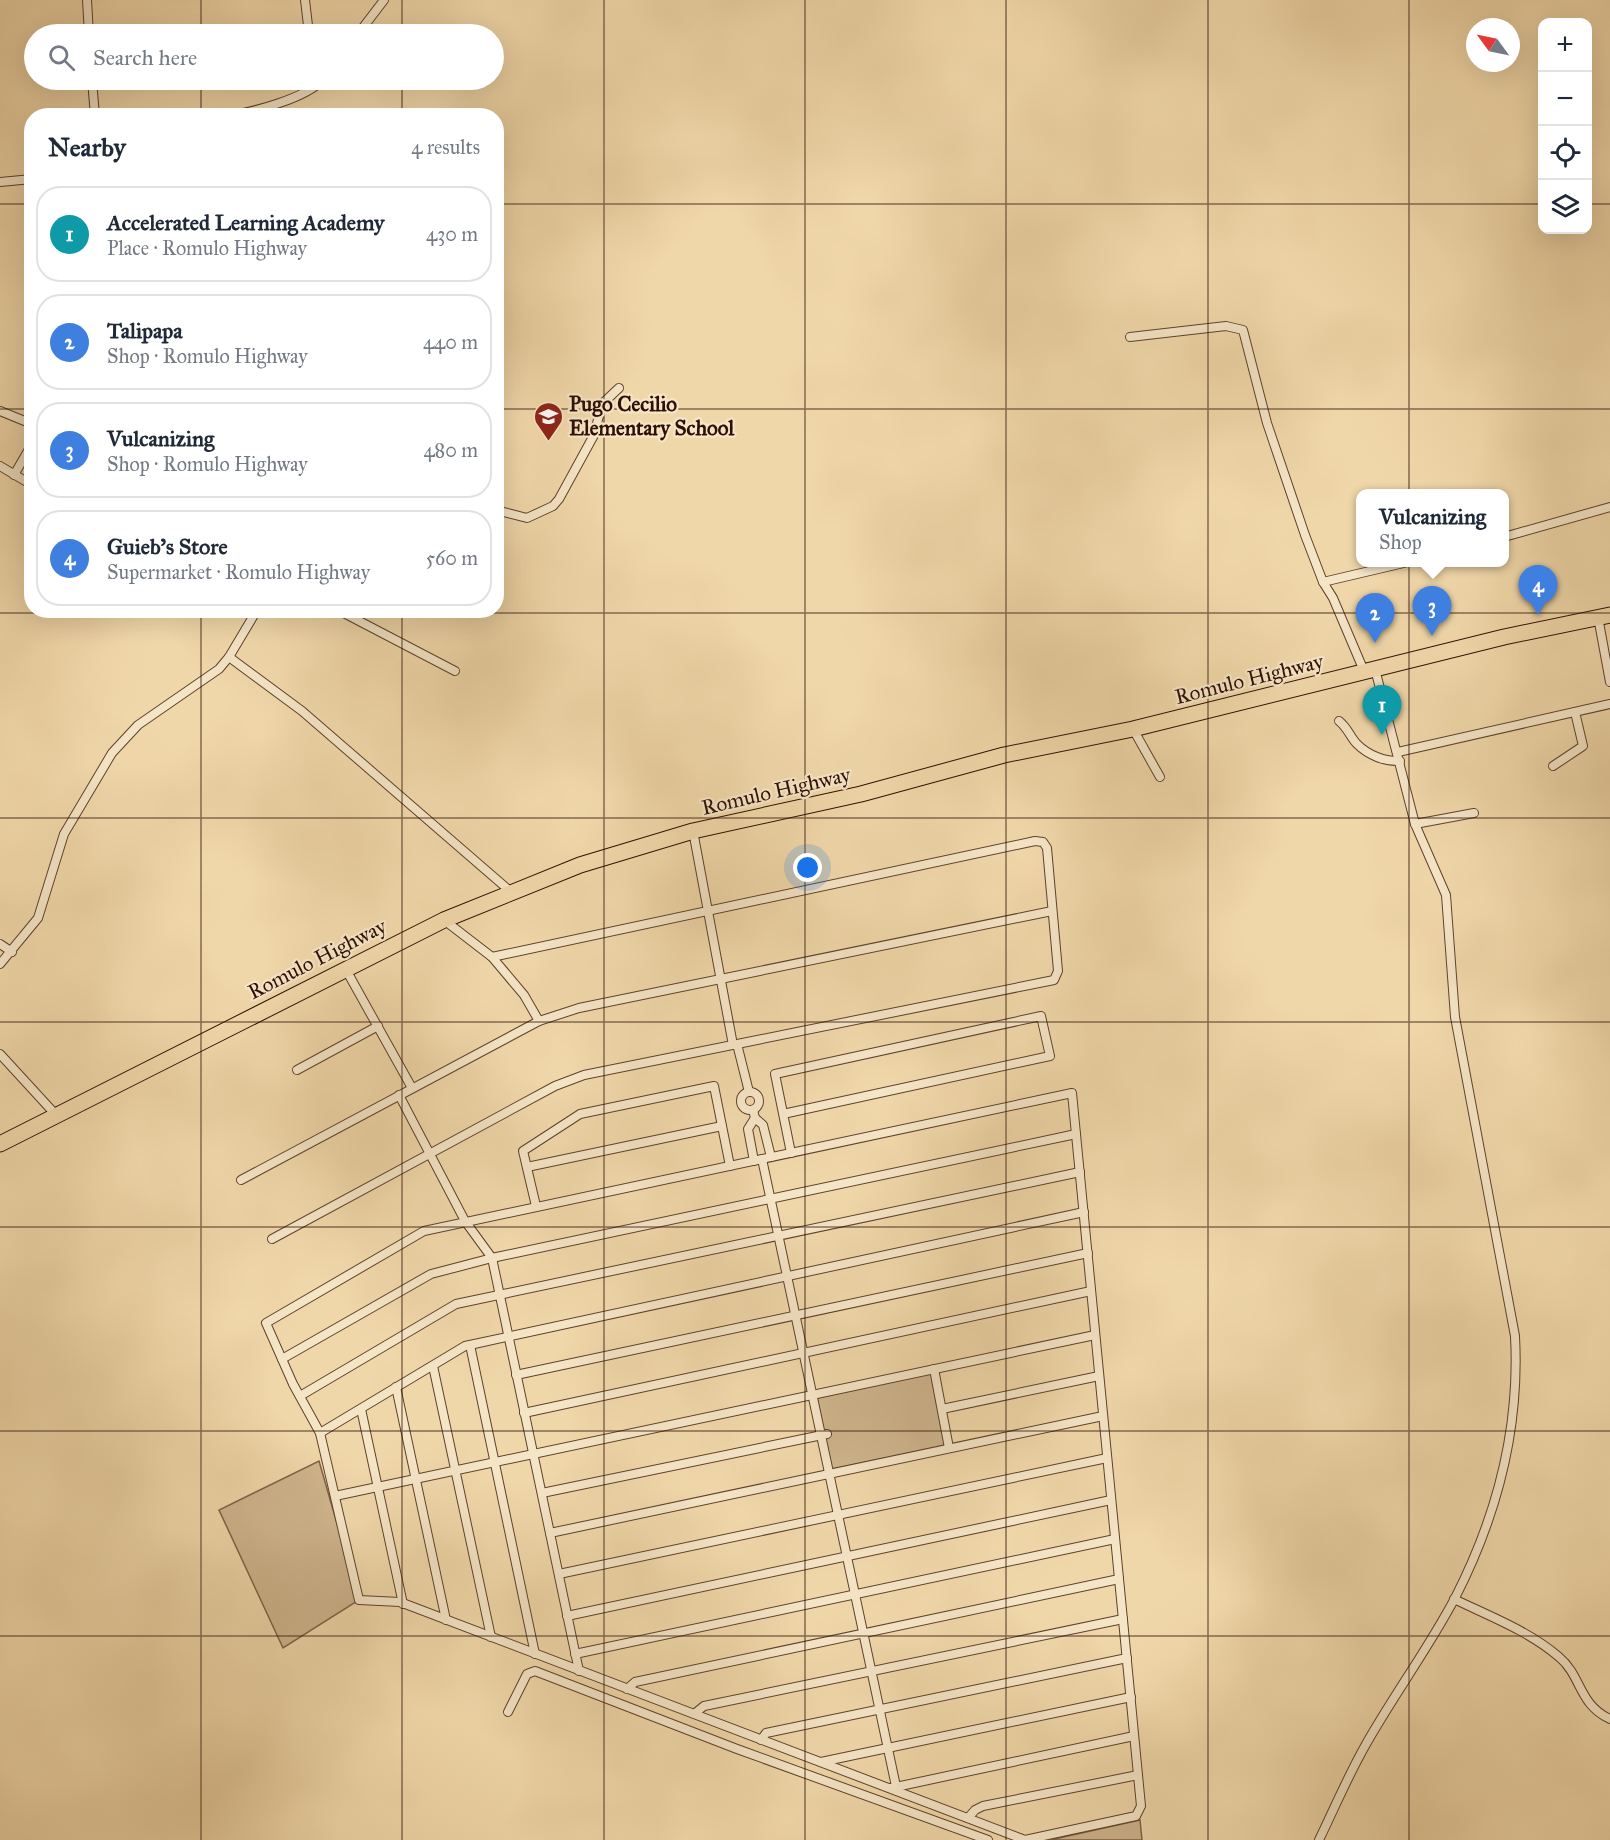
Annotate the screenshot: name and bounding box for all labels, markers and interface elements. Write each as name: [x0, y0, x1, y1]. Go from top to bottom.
north arrow: [1466, 18, 1520, 72]
map controls: [1538, 18, 1592, 234]
button: +: [1538, 18, 1592, 72]
search box: [24, 24, 504, 90]
icon: search: [45, 41, 78, 74]
text: Search here: [93, 44, 197, 71]
button: −: [1538, 72, 1592, 126]
button: locate: [1538, 126, 1592, 180]
text: Nearby: [48, 131, 126, 163]
text: 4 results: [411, 135, 480, 159]
button: layers: [1538, 180, 1592, 234]
text: Accelerated Learning Academy: [107, 209, 384, 236]
text: 1: [66, 222, 73, 246]
text: 430 m: [426, 222, 478, 246]
text: Place · Romulo Highway: [107, 236, 307, 260]
text: Talipapa: [107, 317, 183, 344]
text: 2: [65, 330, 74, 354]
text: 440 m: [423, 330, 478, 354]
text: Shop · Romulo Highway: [107, 344, 308, 368]
place label: Pugo Cecilio Elementary School: [569, 391, 735, 441]
school or university icon: Pugo Cecilio Elementary School: [532, 400, 564, 442]
text: Vulcanizing: [107, 425, 214, 452]
text: 3: [66, 438, 74, 462]
text: 480 m: [423, 438, 478, 462]
text: Shop · Romulo Highway: [107, 452, 308, 476]
popup: [1356, 489, 1509, 567]
text: Vulcanizing: [1379, 503, 1486, 530]
text: Shop: [1379, 530, 1422, 554]
text: Guieb's Store: [107, 533, 228, 560]
text: 4: [64, 546, 75, 570]
text: 560 m: [426, 546, 478, 570]
text: Supermarket · Romulo Highway: [107, 560, 370, 584]
pin: 4: [1518, 566, 1558, 615]
pin: 3: [1412, 586, 1452, 636]
pin: 2: [1356, 594, 1394, 643]
street label: Romulo Highway: [1172, 648, 1327, 710]
pin: 1: [1362, 686, 1402, 735]
street label: Romulo Highway: [699, 761, 854, 821]
your location: [793, 853, 822, 882]
street label: Romulo Highway: [243, 912, 392, 1005]

